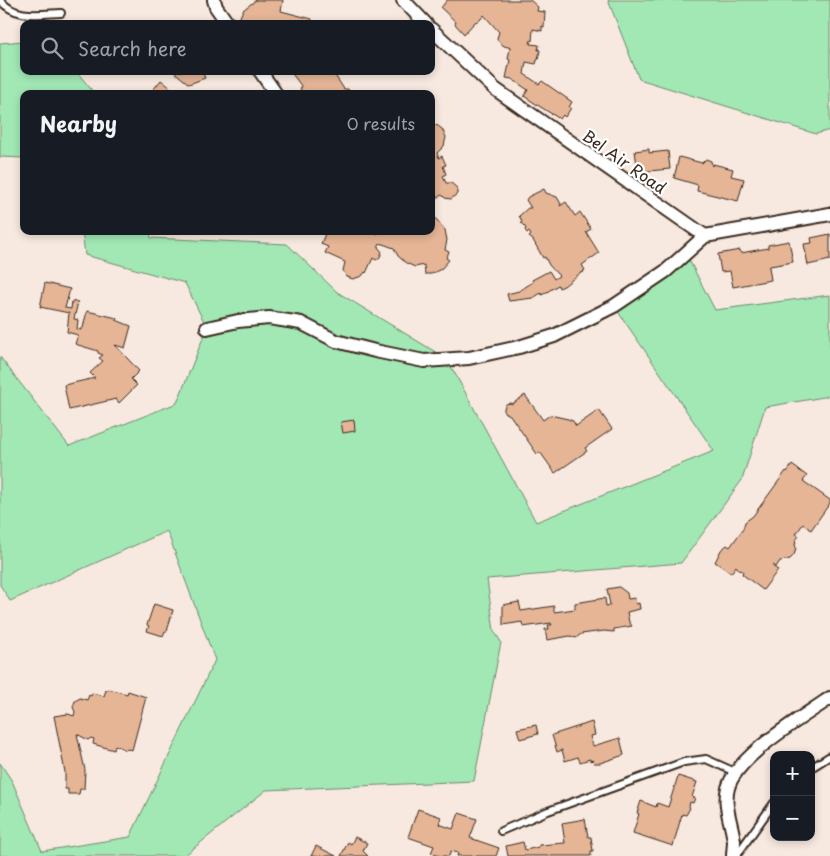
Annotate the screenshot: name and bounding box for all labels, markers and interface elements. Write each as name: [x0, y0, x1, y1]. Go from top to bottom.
search box: [20, 20, 435, 75]
icon: search: [38, 34, 66, 62]
text: Search here: [78, 34, 187, 62]
text: Nearby: [40, 107, 117, 139]
text: 0 results: [347, 111, 415, 135]
street label: Bel Air Road: [578, 123, 672, 199]
map controls: [770, 751, 815, 841]
button: +: [770, 751, 815, 796]
button: −: [770, 796, 815, 841]

